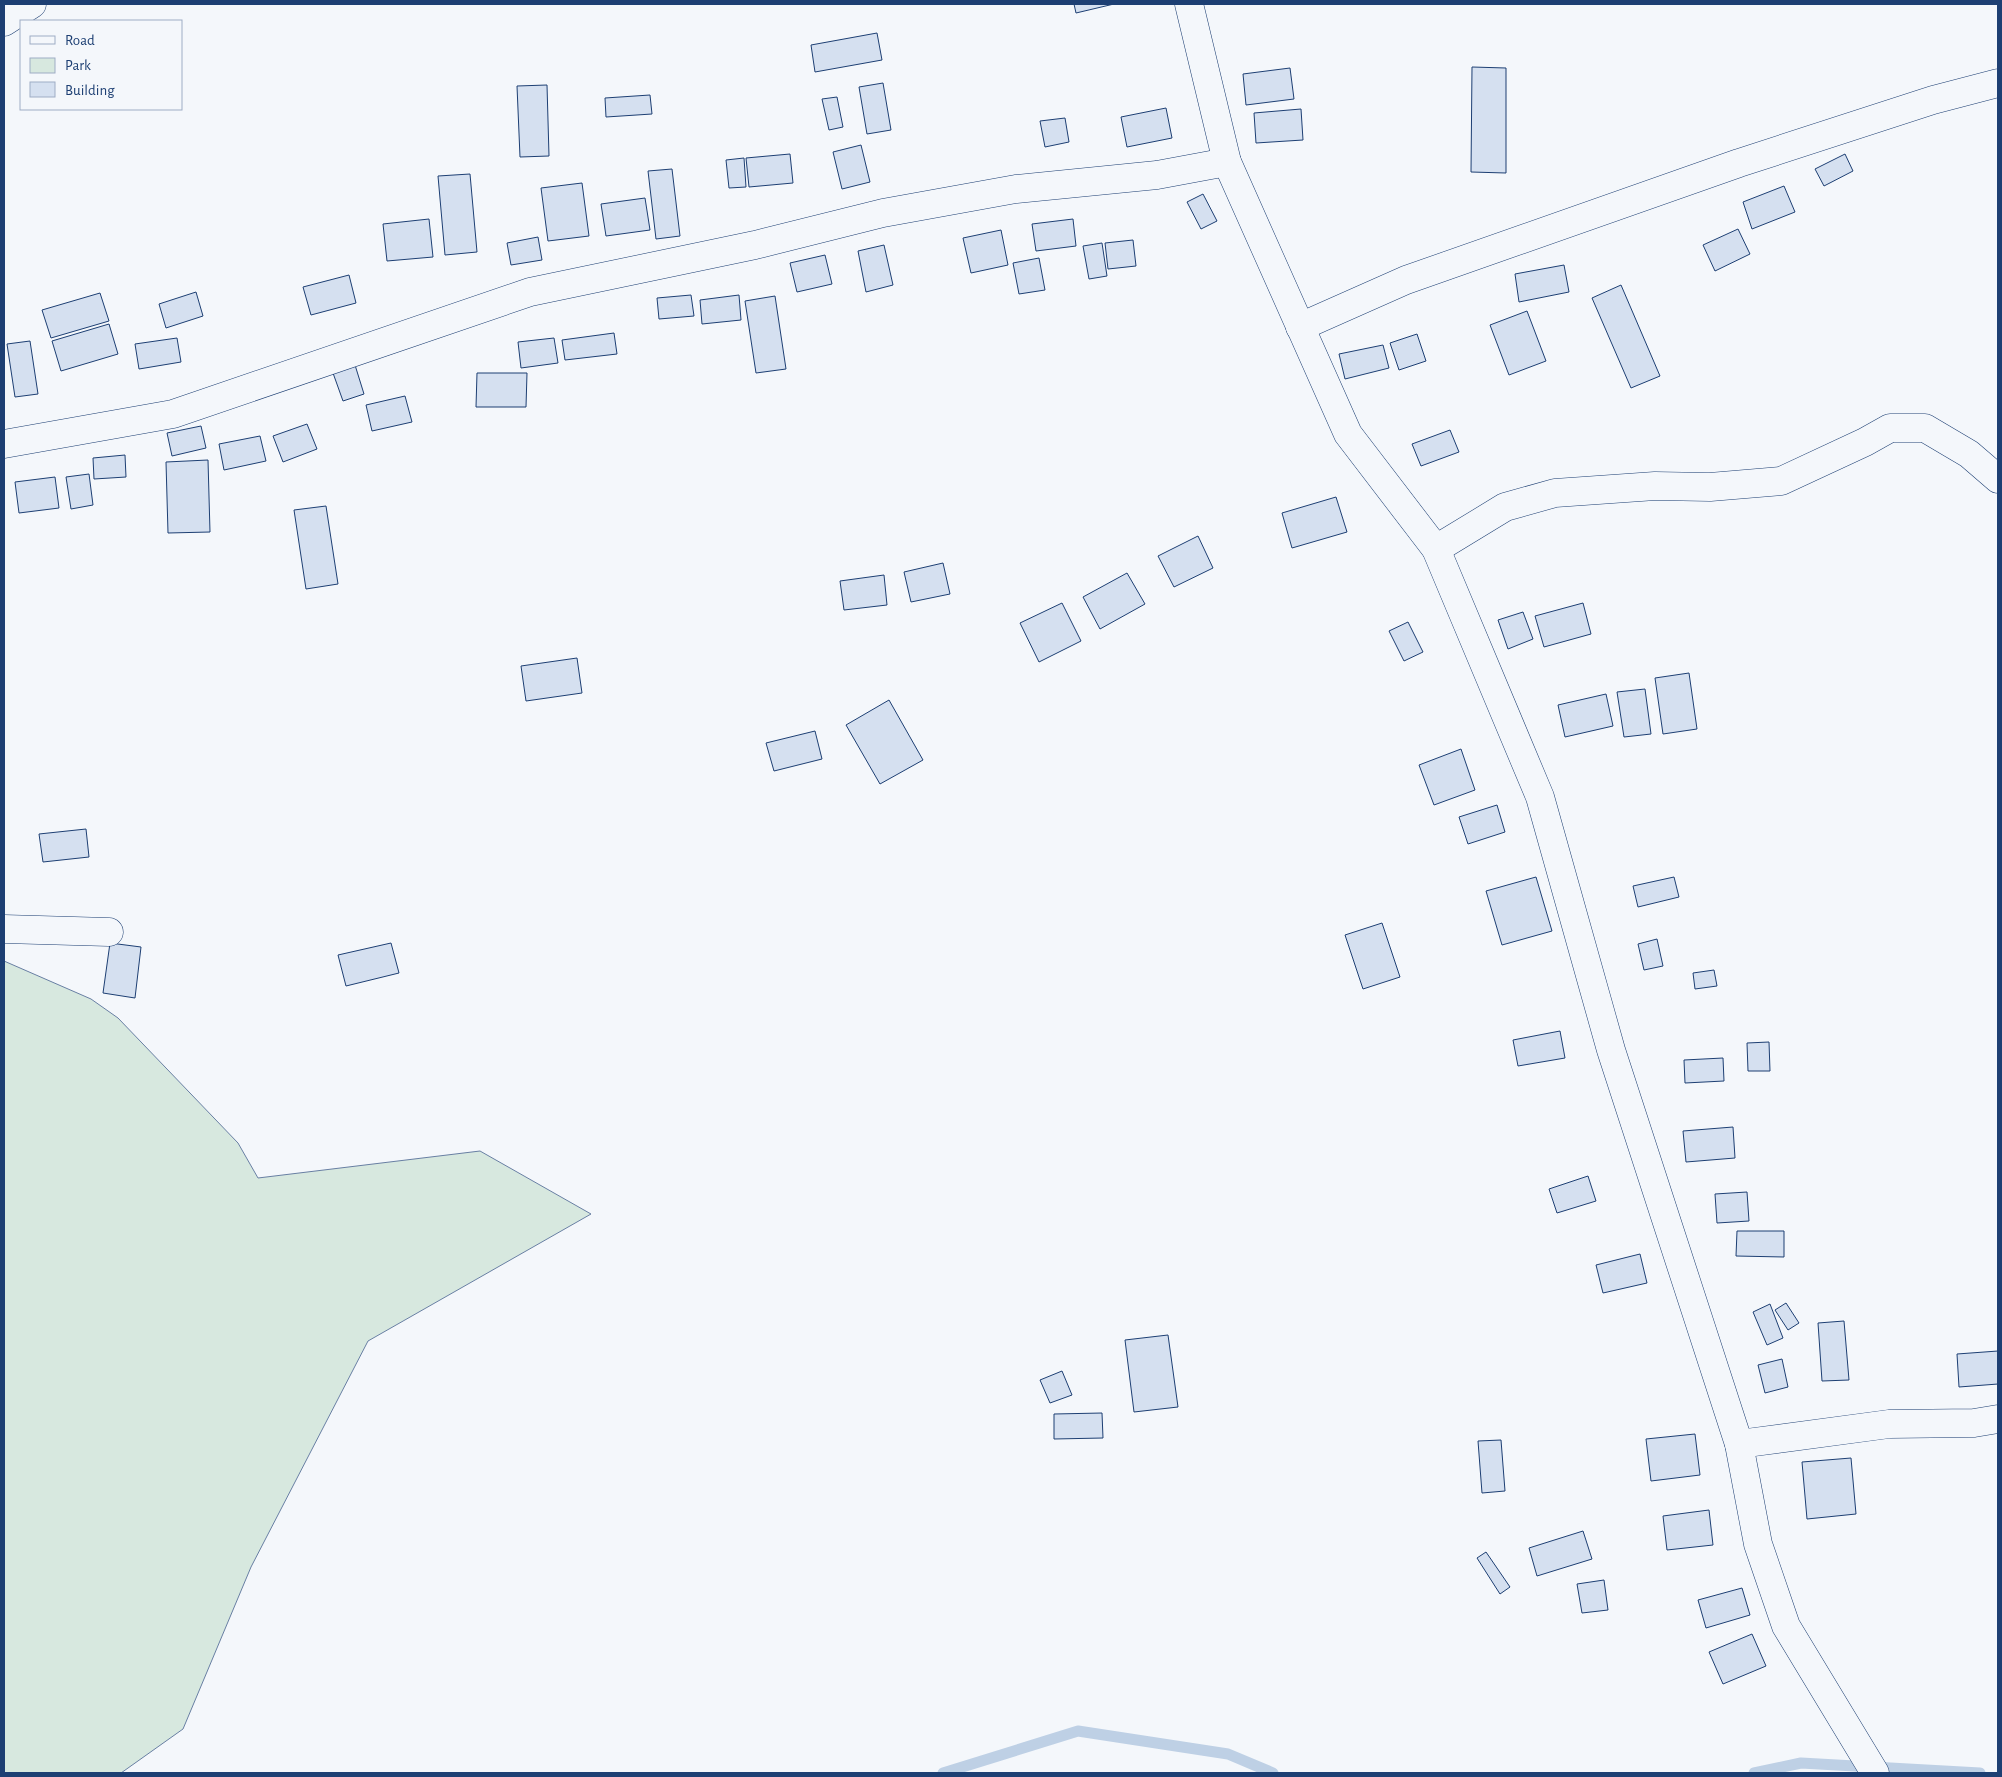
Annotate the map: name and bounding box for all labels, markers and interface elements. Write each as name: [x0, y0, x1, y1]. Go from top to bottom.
legend: [20, 20, 182, 110]
text: Road: [65, 33, 95, 48]
text: Park: [65, 58, 91, 73]
text: Building: [65, 83, 115, 98]

